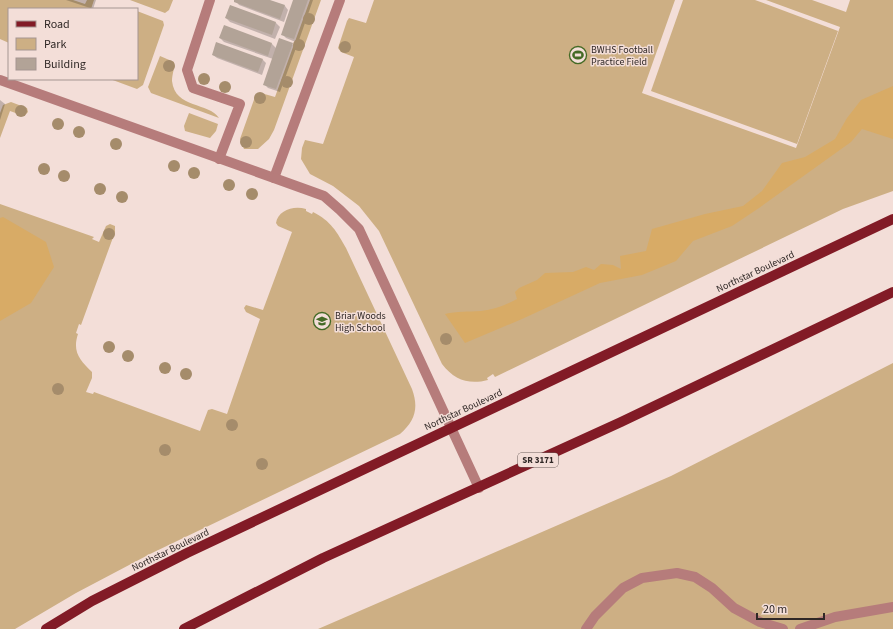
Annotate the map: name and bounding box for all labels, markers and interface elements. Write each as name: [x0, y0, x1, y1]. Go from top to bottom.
legend: [8, 8, 138, 80]
text: Road: [44, 16, 70, 33]
text: Park: [44, 36, 66, 53]
place label: BWHS Football Practice Field: [591, 43, 653, 69]
sports icon: BWHS Football Practice Field: [568, 45, 588, 65]
text: Building: [44, 56, 86, 73]
street label: Northstar Boulevard: [714, 248, 797, 296]
place label: Briar Woods High School: [335, 309, 386, 335]
school or university icon: Briar Woods High School: [312, 311, 332, 331]
street label: Northstar Boulevard: [422, 386, 505, 434]
road number: SR 3171: [518, 453, 558, 467]
street label: Northstar Boulevard: [129, 525, 212, 575]
scale bar: [757, 595, 824, 621]
text: 20 m: [763, 601, 787, 618]

